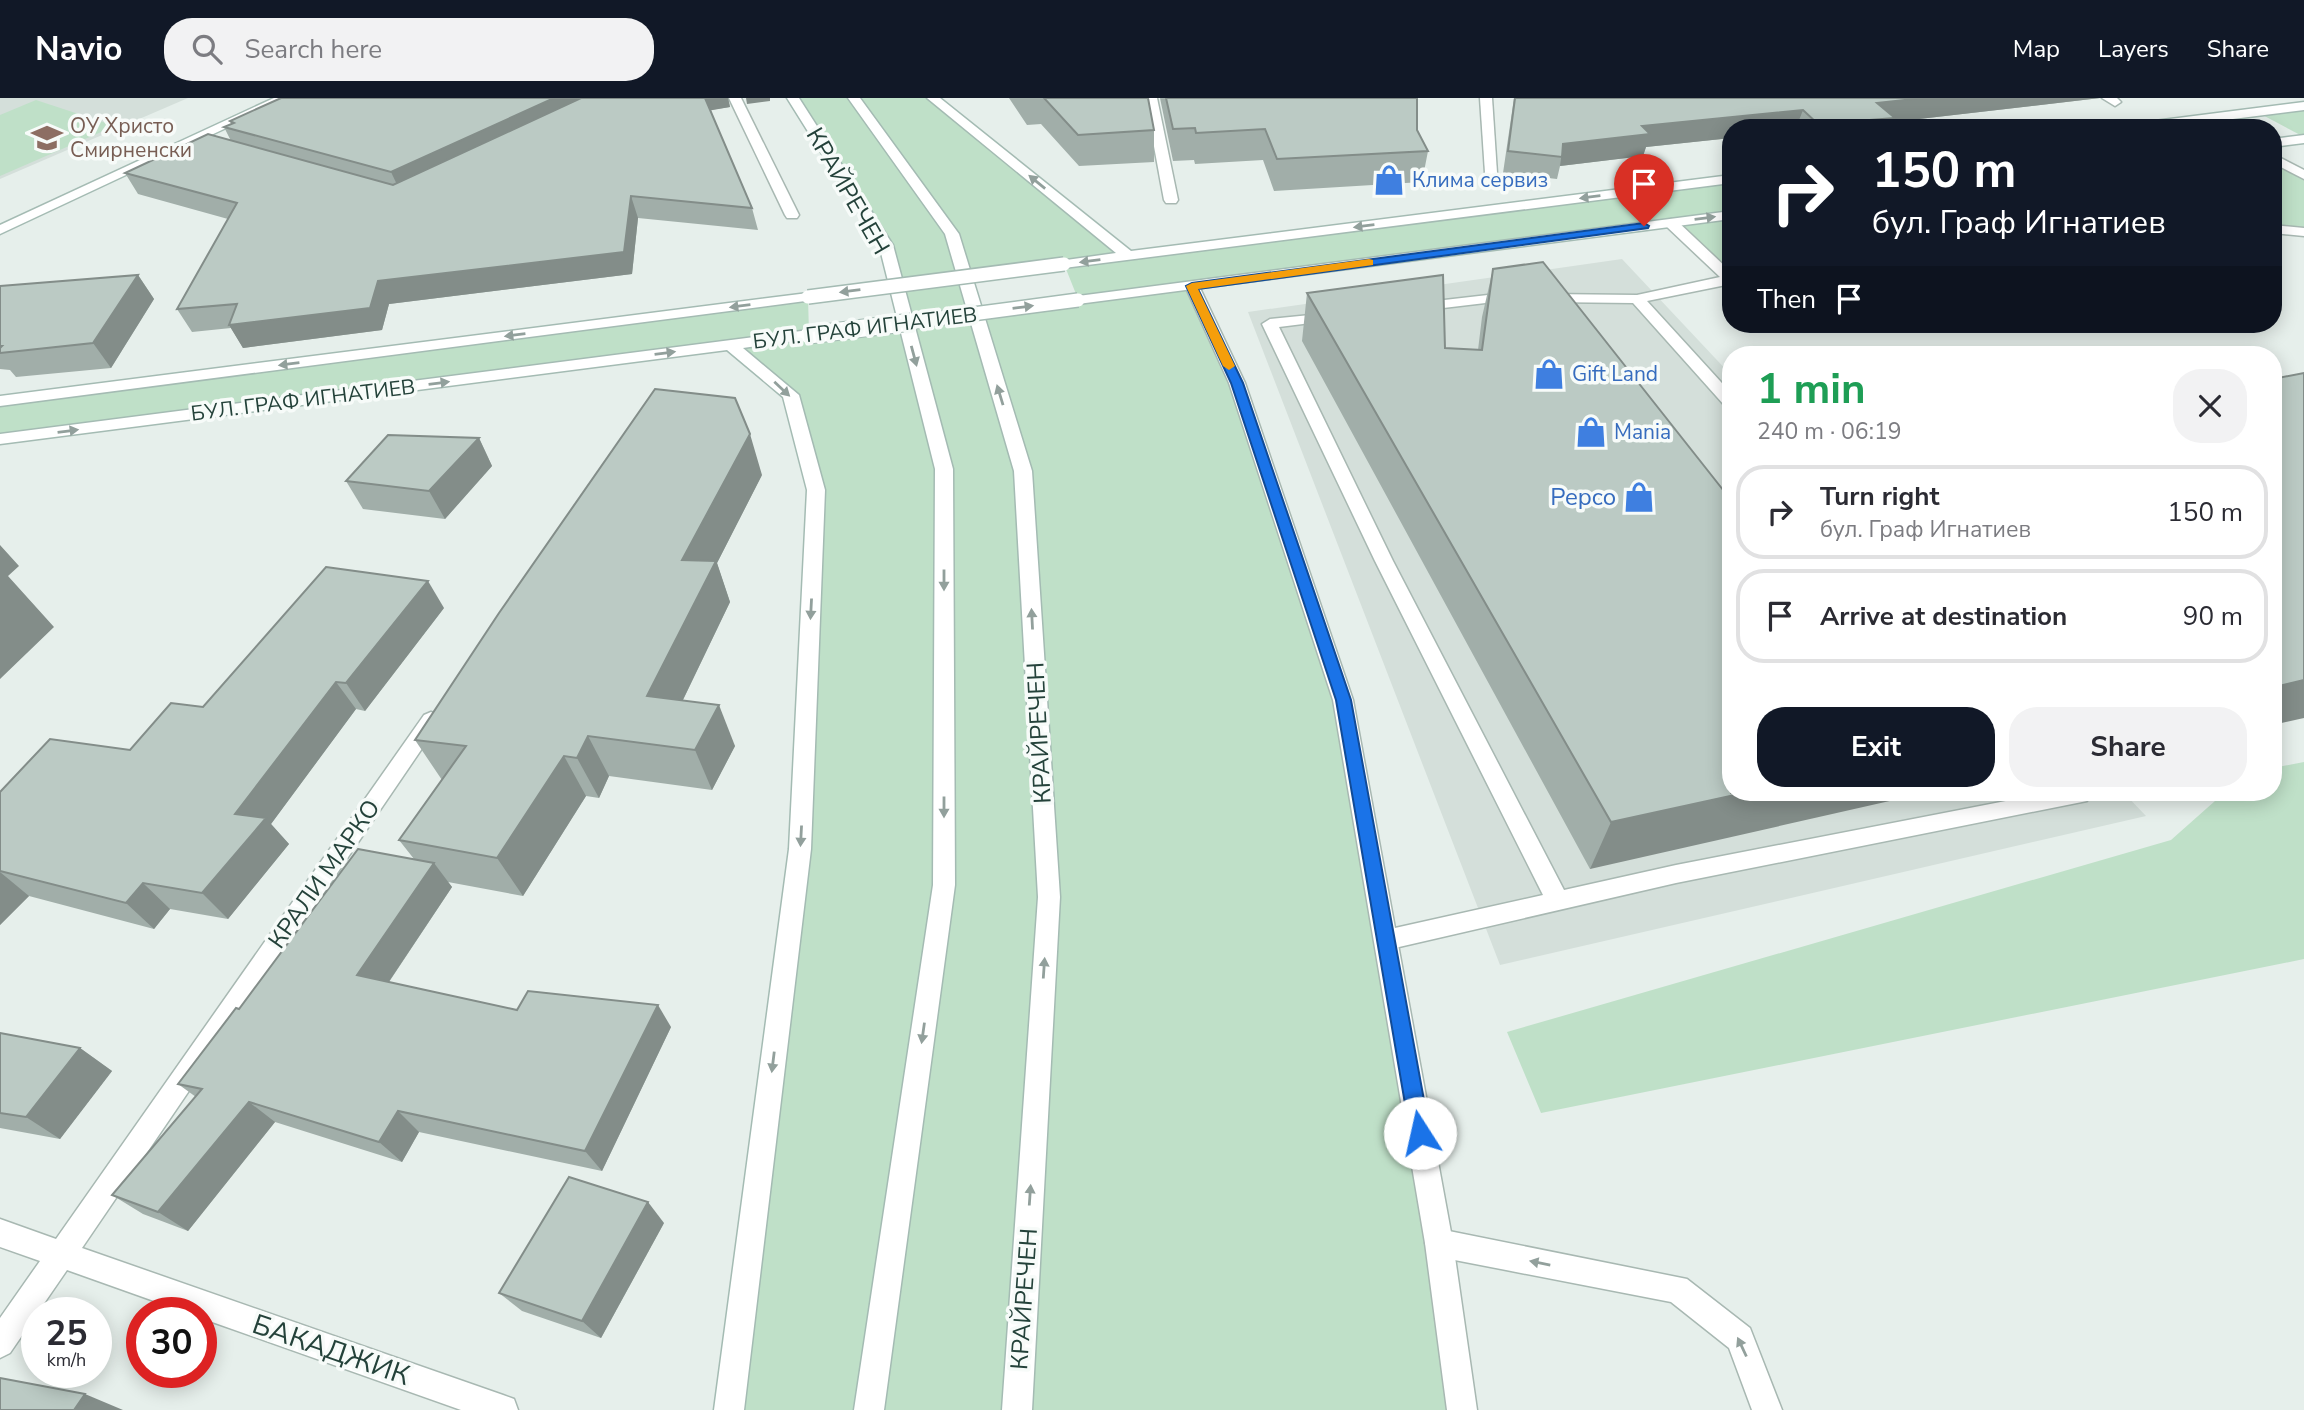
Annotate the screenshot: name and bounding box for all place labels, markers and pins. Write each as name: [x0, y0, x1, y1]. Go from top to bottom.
place label: ОУ Христо Смирненски: [70, 112, 192, 164]
school or university icon: ОУ Христо Смирненски: [30, 121, 64, 155]
pin: [1614, 154, 1674, 226]
shop icon: Клима сервиз: [1372, 163, 1406, 197]
place label: Клима сервиз: [1412, 166, 1548, 194]
shop icon: Gift Land: [1532, 357, 1566, 391]
place label: Gift Land: [1572, 360, 1658, 388]
shop icon: Mania: [1574, 415, 1608, 449]
place label: Mania: [1614, 418, 1671, 446]
shop icon: Pepco: [1622, 480, 1656, 514]
place label: Pepco: [1550, 481, 1616, 513]

